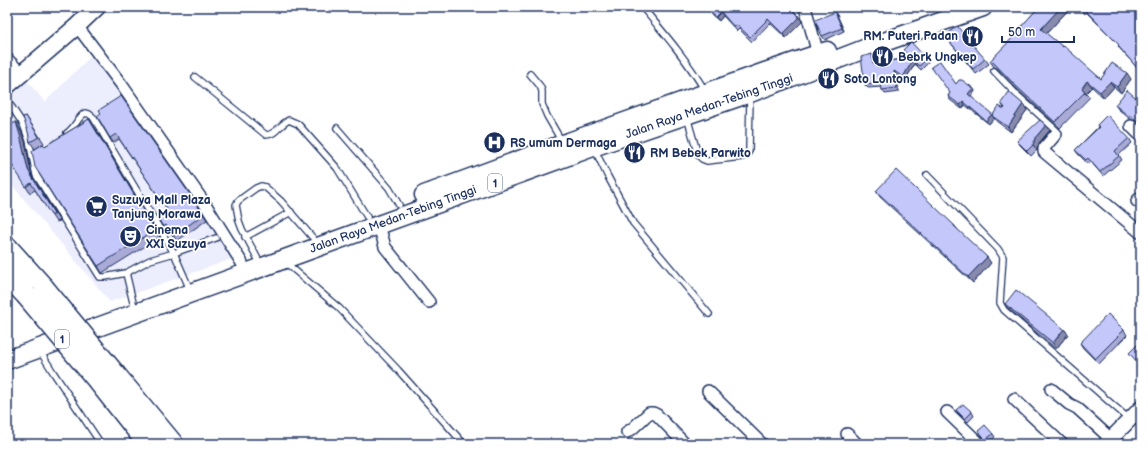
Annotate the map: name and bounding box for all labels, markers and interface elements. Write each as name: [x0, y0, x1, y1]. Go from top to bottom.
scale bar: [1002, 18, 1074, 44]
restaurant icon: RM. Puteri Padan: [960, 23, 986, 49]
text: 50 m: [1008, 25, 1035, 40]
place label: RM. Puteri Padan: [863, 29, 958, 44]
restaurant icon: Bebrk Ungkep: [870, 44, 896, 70]
place label: Bebrk Ungkep: [898, 50, 977, 65]
restaurant icon: Soto Lontong: [815, 66, 841, 92]
street label: Jalan Raya Medan-Tebing Tinggi: [623, 71, 795, 142]
place label: Soto Lontong: [844, 72, 917, 87]
hospital icon: RS umum Dermaga: [482, 130, 508, 156]
place label: RS umum Dermaga: [510, 136, 617, 151]
restaurant icon: RM Bebek Parwito: [621, 140, 647, 166]
place label: RM Bebek Parwito: [650, 146, 751, 161]
road number: 1: [488, 174, 502, 192]
street label: Jalan Raya Medan-Tebing Tinggi: [308, 182, 479, 257]
place label: Suzuya Mall Plaza Tanjung Morawa: [112, 193, 211, 222]
supermarket icon: Suzuya Mall Plaza Tanjung Morawa: [84, 194, 110, 220]
place label: Cinema XXI Suzuya: [146, 223, 207, 252]
theatre icon: Cinema XXI Suzuya: [117, 224, 143, 250]
road number: 1: [55, 330, 69, 348]

